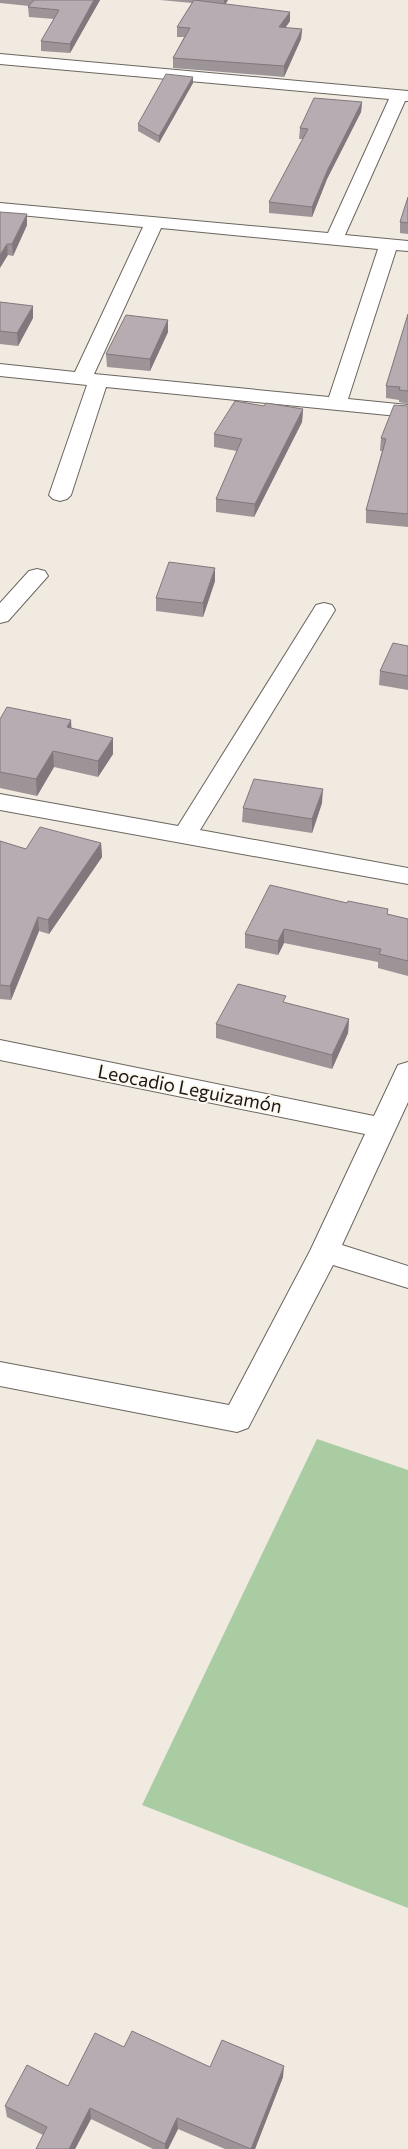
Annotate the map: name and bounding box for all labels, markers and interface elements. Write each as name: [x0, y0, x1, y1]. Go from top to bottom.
street label: Leocadio Leguizamón: [96, 1059, 284, 1117]

